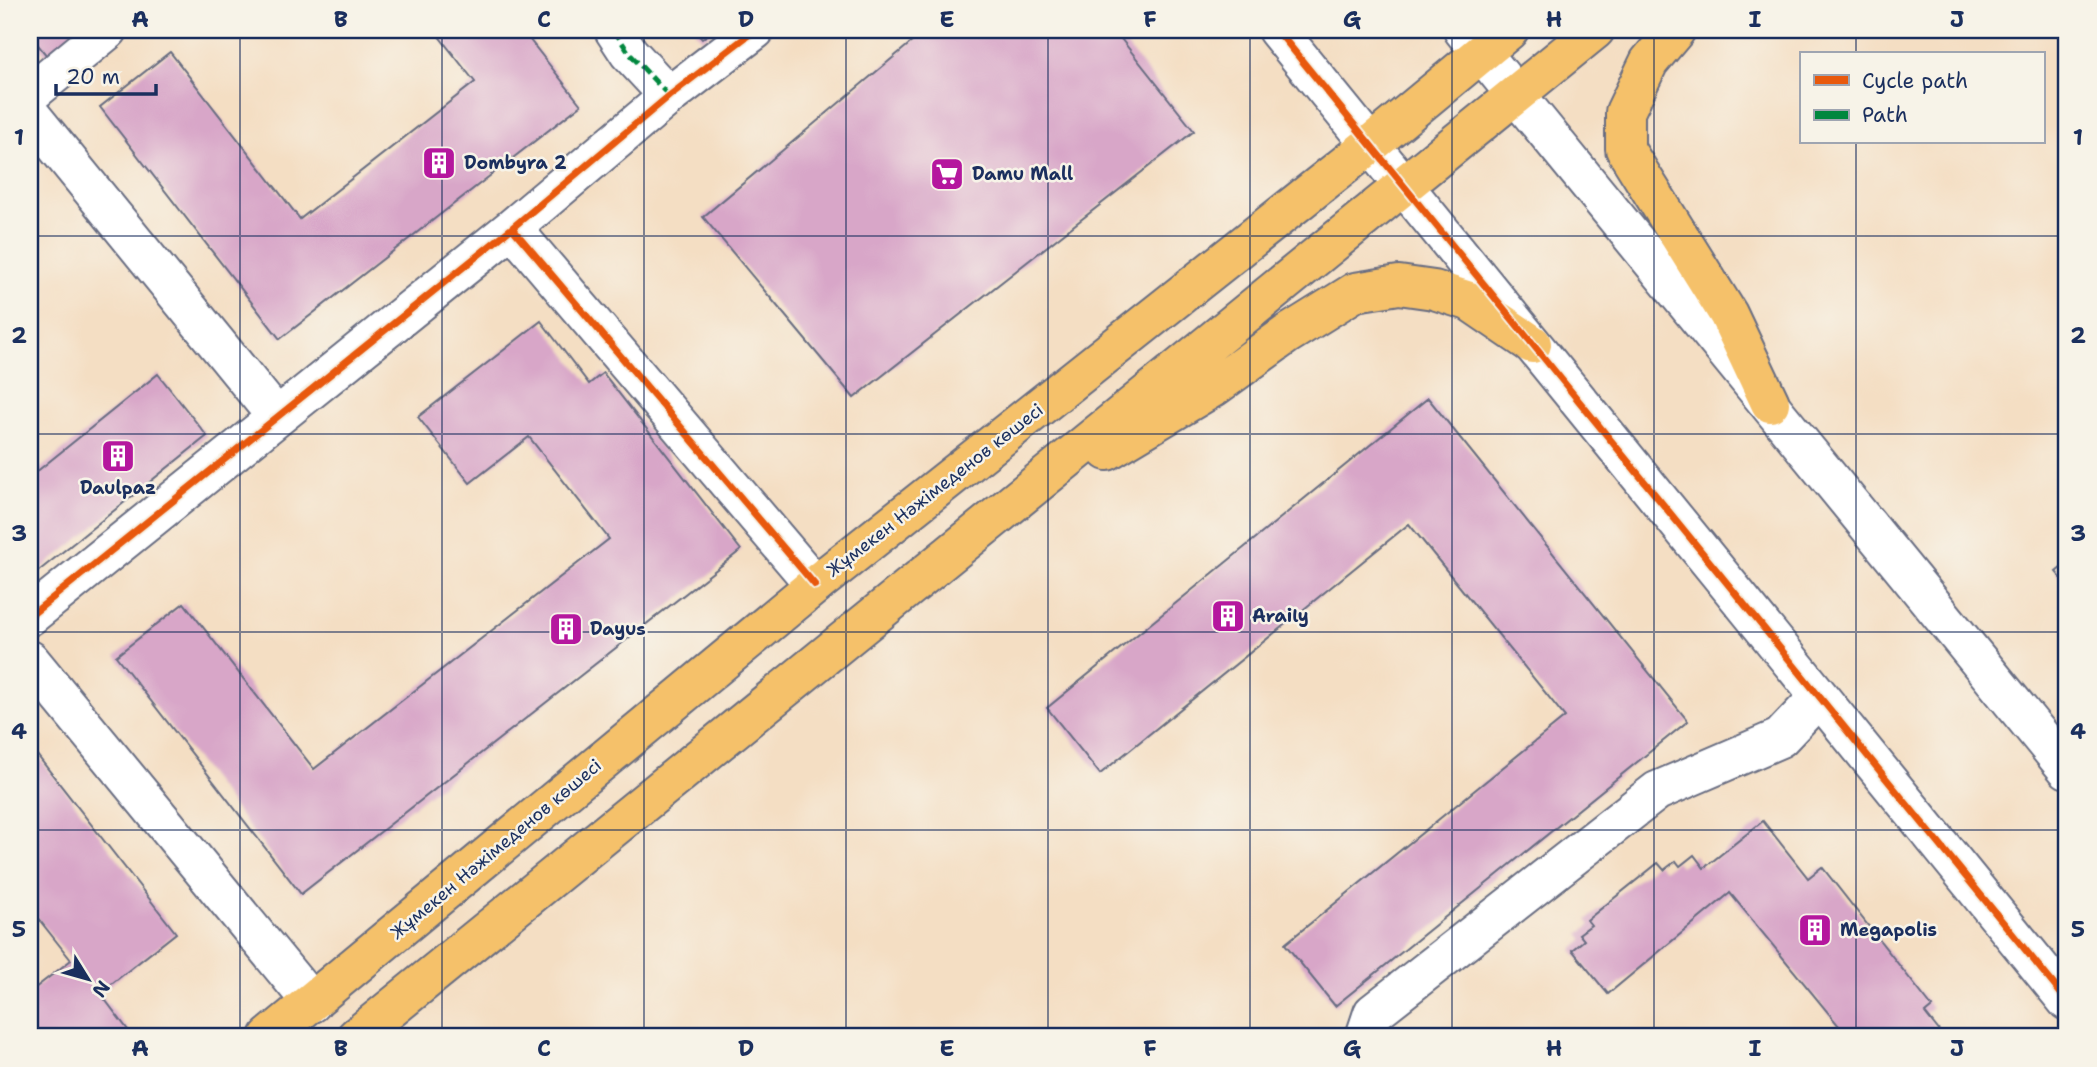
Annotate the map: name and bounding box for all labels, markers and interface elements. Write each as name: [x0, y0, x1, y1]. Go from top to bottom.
text: A: [131, 4, 149, 34]
text: B: [334, 4, 348, 34]
text: C: [537, 4, 551, 34]
text: D: [738, 4, 754, 34]
text: E: [939, 4, 955, 34]
text: F: [1143, 4, 1157, 34]
text: G: [1343, 4, 1362, 34]
text: H: [1546, 4, 1562, 34]
text: I: [1749, 4, 1762, 34]
text: J: [1950, 4, 1964, 34]
scale bar: [56, 52, 156, 96]
legend: [1800, 52, 2044, 144]
text: 20 m: [66, 63, 120, 91]
text: Cycle path: [1862, 67, 1968, 95]
text: Path: [1862, 101, 1908, 129]
text: 1: [14, 122, 24, 152]
text: 1: [2073, 122, 2083, 152]
building icon: Dombyra 2: [420, 144, 458, 182]
place label: Dombyra 2: [464, 151, 567, 175]
supermarket icon: Damu Mall: [928, 155, 966, 193]
place label: Damu Mall: [972, 162, 1073, 186]
text: 2: [11, 320, 27, 350]
text: 2: [2070, 320, 2086, 350]
street label: Жұмекен Нәжімеденов көшесі: [822, 398, 1048, 582]
building icon: Daulpaz: [99, 437, 137, 475]
place label: Daulpaz: [80, 476, 156, 500]
text: 3: [11, 518, 27, 548]
text: 3: [2070, 518, 2086, 548]
building icon: Araily: [1209, 597, 1247, 635]
place label: Araily: [1252, 604, 1309, 628]
building icon: Dayus: [547, 610, 585, 648]
place label: Dayus: [590, 617, 646, 641]
text: 4: [11, 716, 27, 746]
text: 4: [2070, 716, 2086, 746]
street label: Жұмекен Нәжімеденов көшесі: [385, 753, 607, 945]
building icon: Megapolis: [1796, 911, 1834, 949]
text: 5: [12, 914, 26, 944]
text: 5: [2071, 914, 2085, 944]
place label: Megapolis: [1840, 918, 1937, 942]
north arrow: [52, 944, 122, 1014]
text: N: [87, 975, 116, 1002]
text: A: [131, 1033, 149, 1063]
text: B: [334, 1033, 348, 1063]
text: C: [537, 1033, 551, 1063]
text: D: [738, 1033, 754, 1063]
text: E: [939, 1033, 955, 1063]
text: F: [1143, 1033, 1157, 1063]
text: G: [1343, 1033, 1362, 1063]
text: H: [1546, 1033, 1562, 1063]
text: I: [1749, 1033, 1762, 1063]
text: J: [1950, 1033, 1964, 1063]

